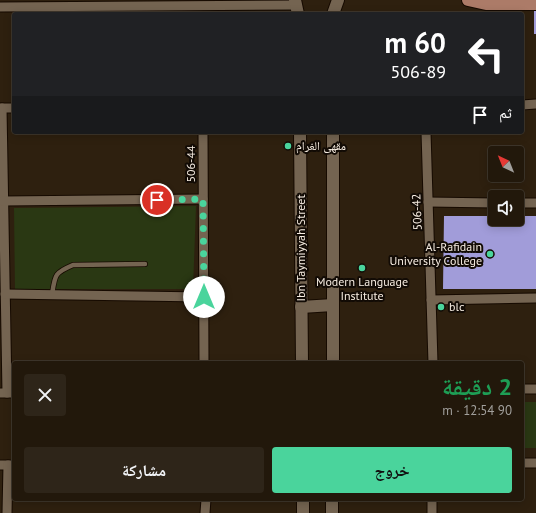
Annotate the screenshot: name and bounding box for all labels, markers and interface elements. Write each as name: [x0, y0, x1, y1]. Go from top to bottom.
text: 60 m: [385, 24, 446, 61]
icon: left: [460, 28, 512, 80]
text: 506-89: [390, 60, 446, 83]
text: ثم: [499, 103, 512, 122]
icon: arrive: [469, 104, 491, 126]
place label: مقهى الغرام: [296, 138, 346, 154]
marker: مقهى الغرام: [283, 141, 293, 151]
street label: 506-44: [183, 145, 198, 183]
north arrow: [488, 146, 524, 182]
map controls: [488, 146, 524, 226]
pin: [140, 183, 174, 217]
icon: arrive: [146, 189, 168, 211]
button: sound: [488, 190, 524, 226]
street label: 506-42: [408, 193, 425, 231]
street label: Ibn Taymiyyah Street: [293, 195, 308, 301]
place label: Al-Rafidain University College: [389, 239, 482, 268]
marker: Al-Rafidain University College: [485, 249, 495, 259]
marker: Modern Language Institute: [357, 263, 367, 273]
place label: Modern Language Institute: [316, 274, 408, 303]
position arrow: [183, 276, 225, 318]
place label: blc: [449, 299, 465, 314]
marker: blc: [436, 302, 446, 312]
text: 2 دقيقة: [442, 371, 512, 402]
button: close: [24, 374, 66, 416]
text: 90 m · 12:54: [442, 402, 512, 419]
button: مشاركة: [24, 447, 264, 493]
button: خروج: [272, 447, 512, 493]

